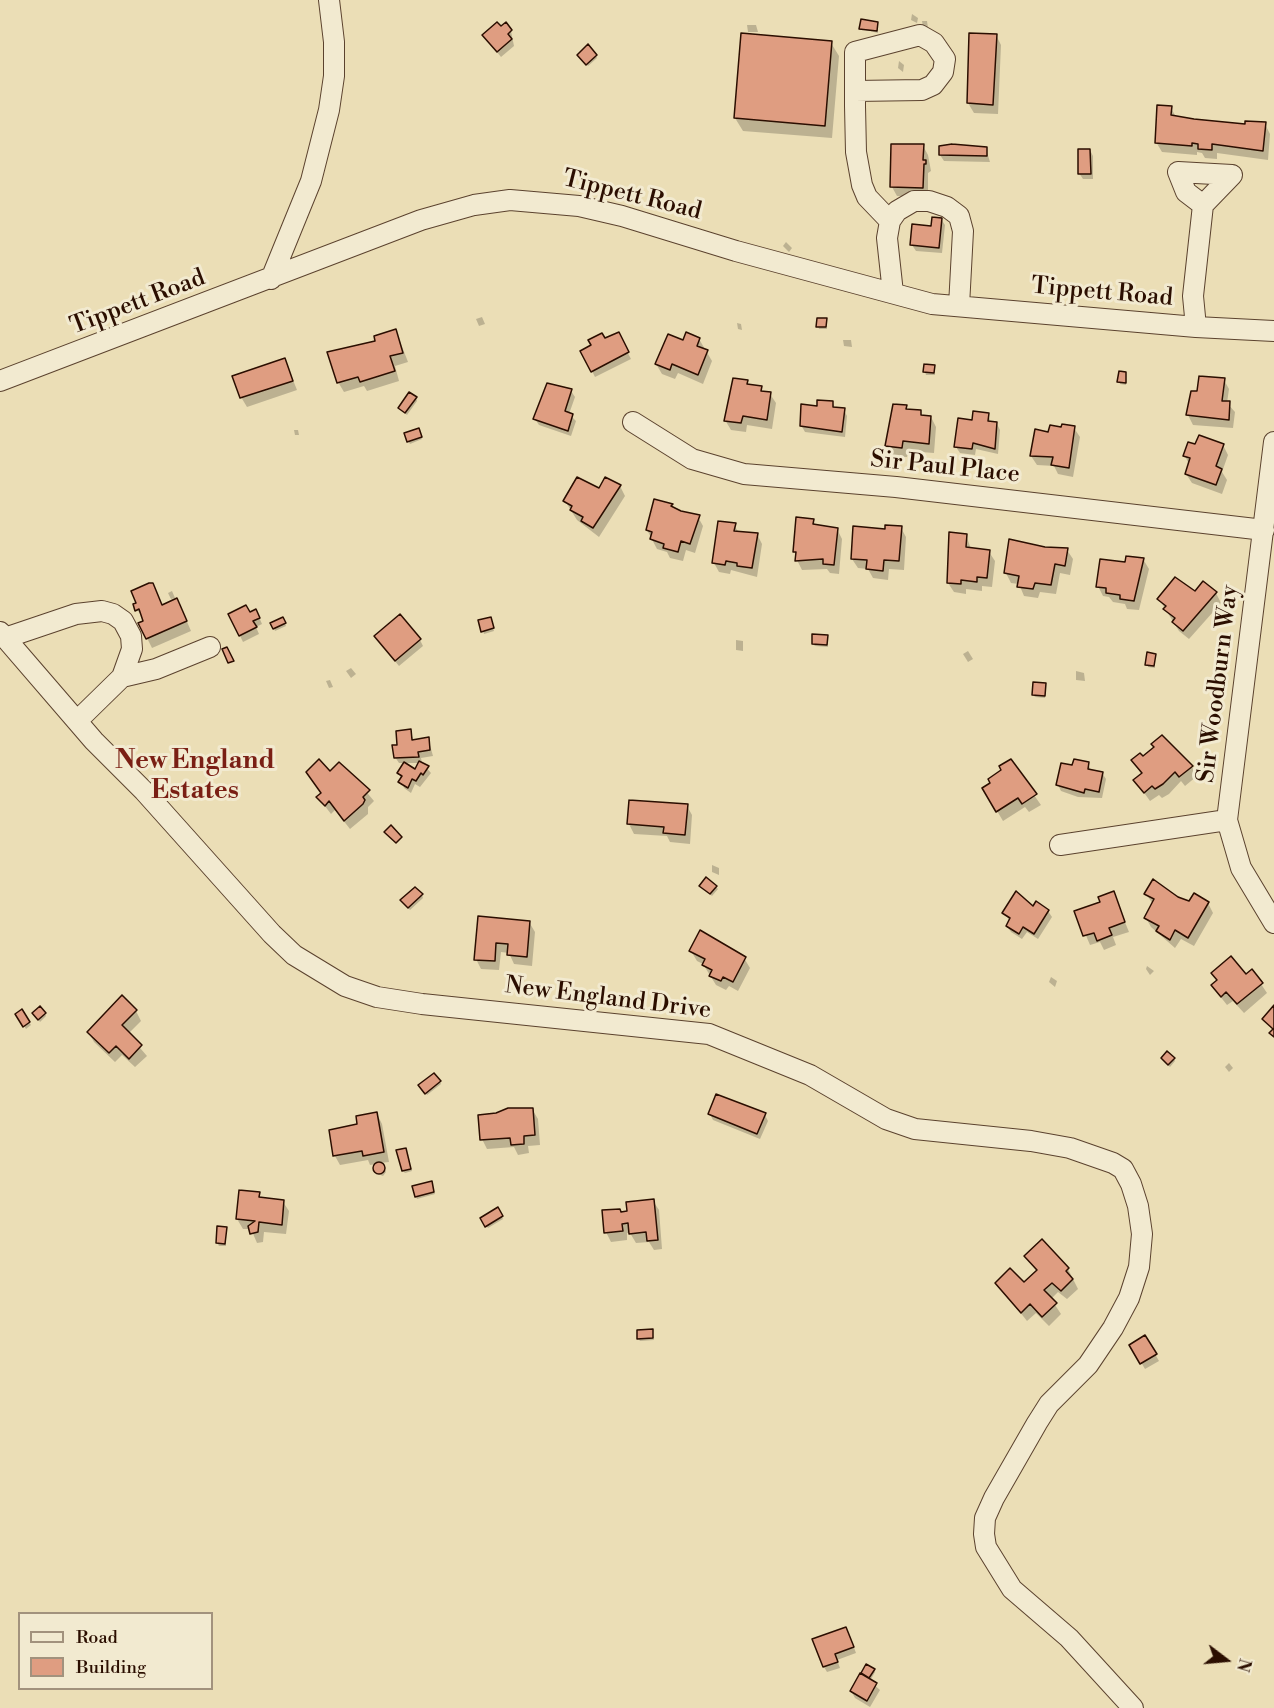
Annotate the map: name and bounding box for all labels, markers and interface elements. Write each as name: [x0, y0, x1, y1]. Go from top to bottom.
street label: Tippett Road: [560, 165, 704, 227]
street label: Tippett Road: [67, 264, 209, 342]
street label: Tippett Road: [1030, 272, 1174, 314]
street label: Sir Paul Place: [869, 446, 1021, 490]
street label: Sir Woodburn Way: [1193, 584, 1245, 784]
district label: New England Estates: [115, 746, 275, 808]
street label: New England Drive: [503, 972, 713, 1026]
legend: [18, 1612, 213, 1690]
text: Road: [76, 1626, 118, 1649]
north arrow: [1196, 1630, 1256, 1690]
text: Building: [76, 1656, 146, 1679]
text: N: [1232, 1656, 1255, 1674]

